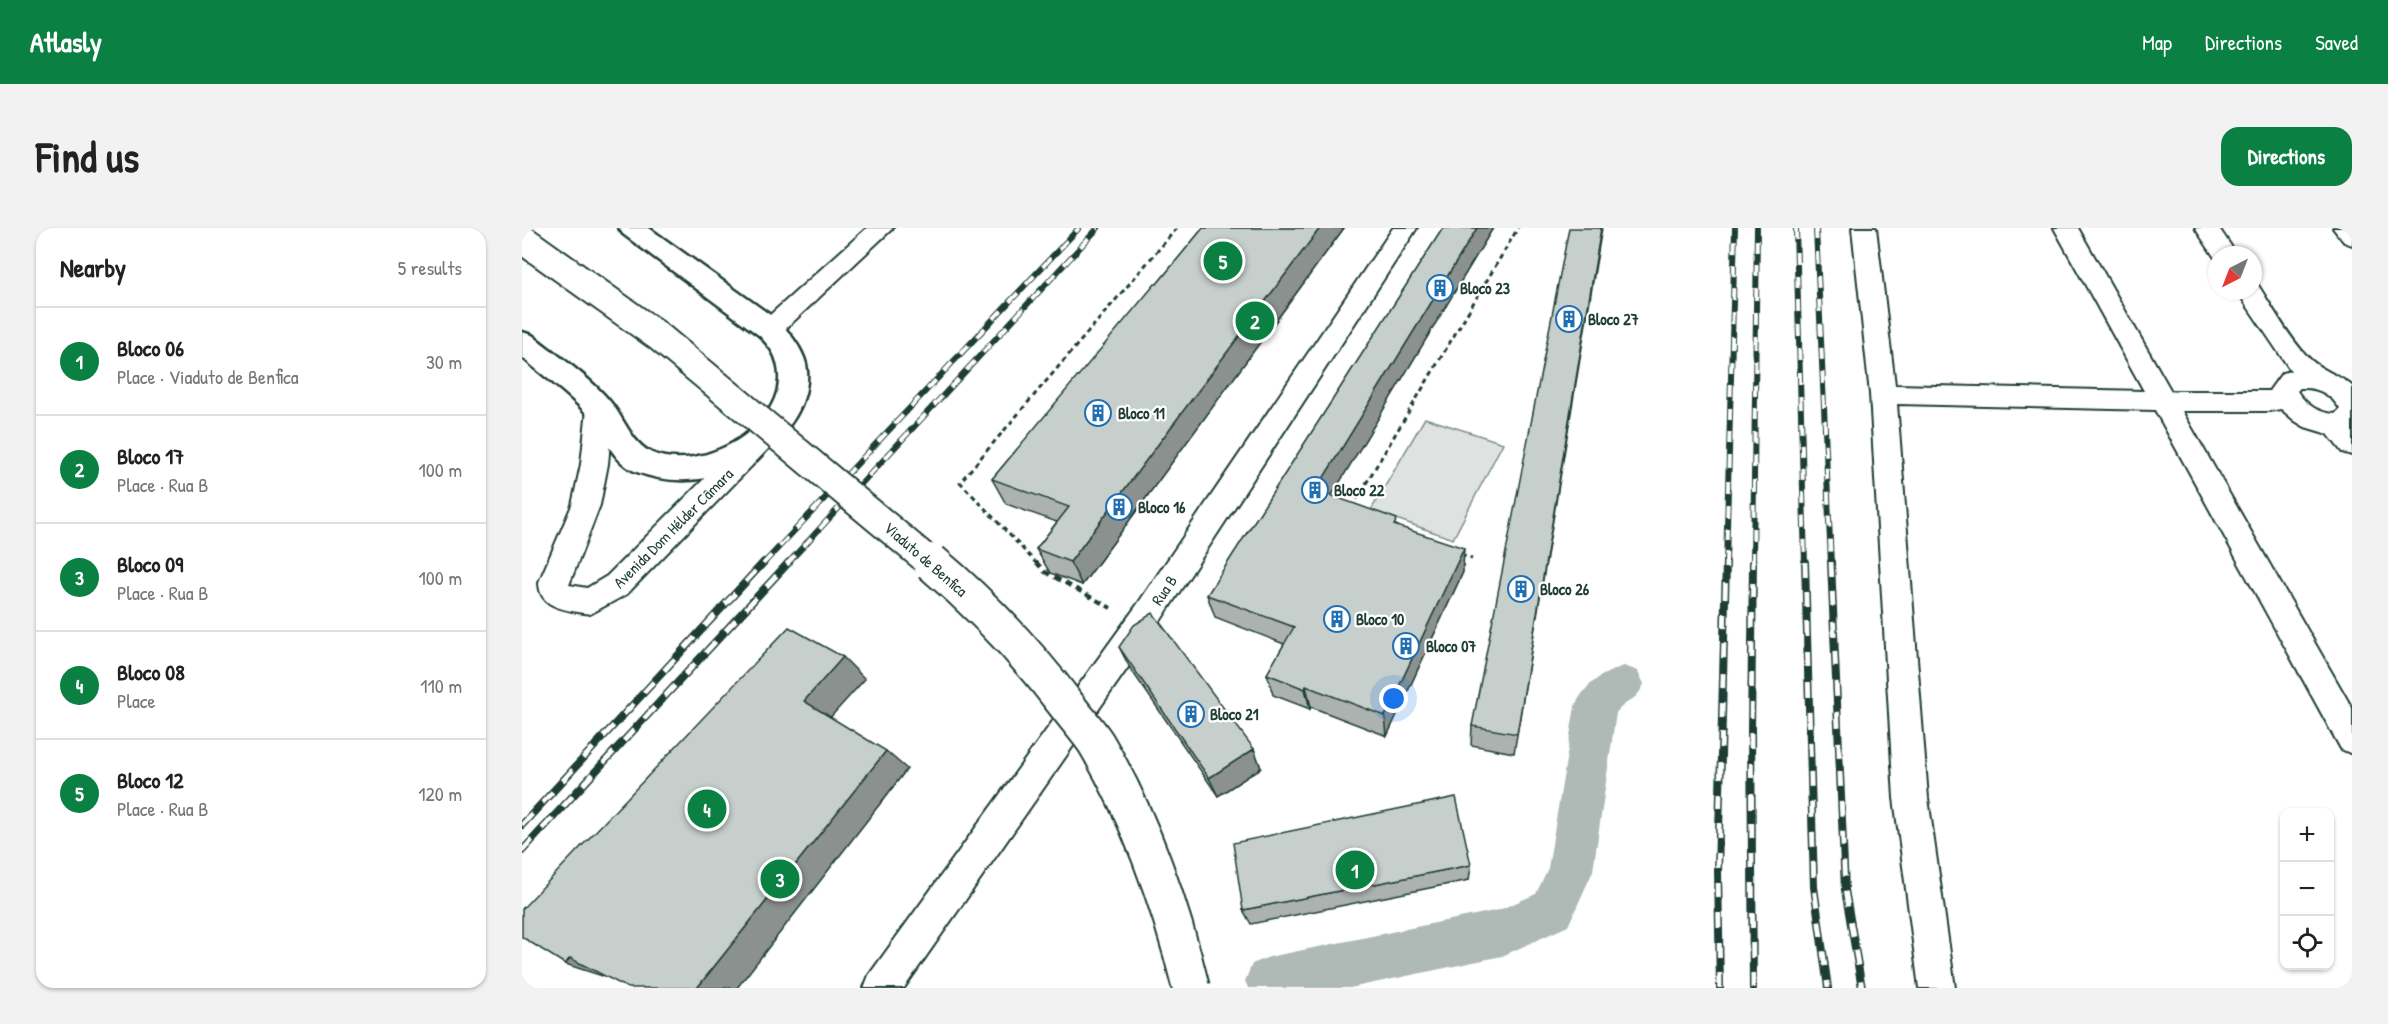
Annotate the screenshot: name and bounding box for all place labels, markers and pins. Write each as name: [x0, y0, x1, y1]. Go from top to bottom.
pin: 5: [1204, 238, 1242, 284]
building icon: Bloco 23: [1425, 273, 1455, 303]
place label: Bloco 23: [1460, 277, 1510, 299]
pin: 2: [1236, 298, 1274, 344]
building icon: Bloco 27: [1554, 304, 1584, 334]
place label: Bloco 27: [1588, 308, 1639, 330]
building icon: Bloco 11: [1083, 398, 1113, 428]
place label: Bloco 11: [1118, 402, 1165, 424]
building icon: Bloco 22: [1300, 475, 1330, 505]
place label: Bloco 22: [1334, 479, 1385, 501]
building icon: Bloco 16: [1104, 492, 1134, 522]
place label: Bloco 16: [1138, 496, 1186, 518]
building icon: Bloco 26: [1506, 574, 1536, 604]
place label: Bloco 26: [1540, 578, 1590, 600]
building icon: Bloco 10: [1322, 604, 1352, 634]
place label: Bloco 10: [1356, 608, 1404, 630]
building icon: Bloco 07: [1391, 631, 1421, 661]
place label: Bloco 07: [1426, 635, 1476, 657]
building icon: Bloco 21: [1176, 699, 1206, 729]
place label: Bloco 21: [1210, 703, 1259, 725]
pin: 4: [688, 786, 726, 832]
pin: 1: [1336, 848, 1374, 892]
pin: 3: [760, 856, 800, 902]

